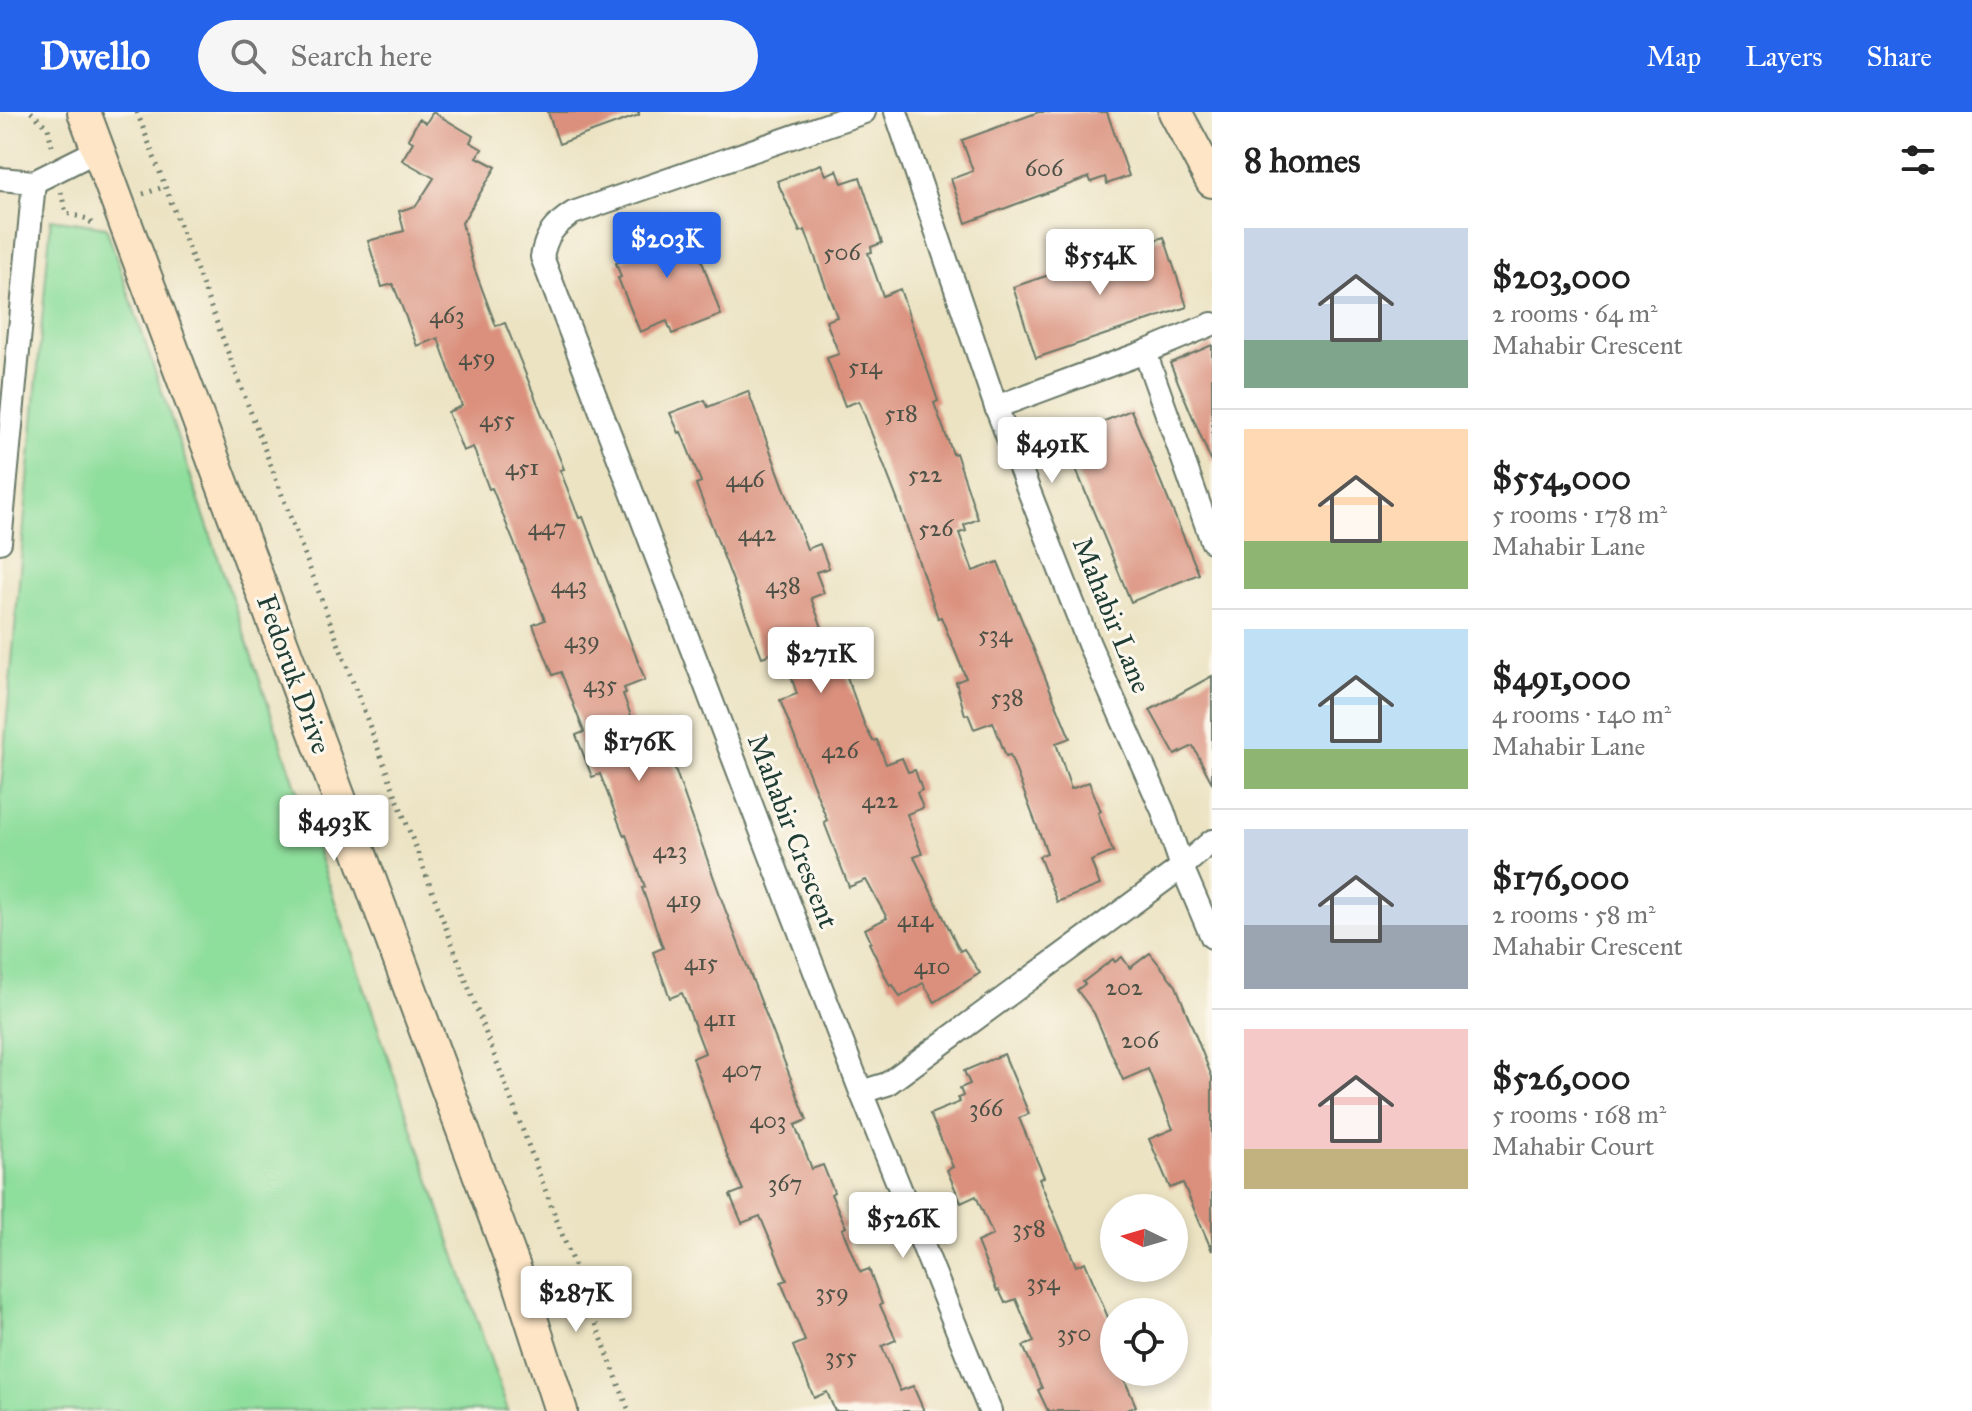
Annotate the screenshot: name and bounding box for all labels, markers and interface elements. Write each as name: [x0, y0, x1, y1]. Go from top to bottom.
search box: [198, 20, 758, 92]
text: Dwello: [40, 33, 150, 79]
icon: search: [226, 34, 270, 78]
text: Search here: [290, 38, 432, 74]
text: Map: [1646, 39, 1701, 74]
text: Layers: [1745, 39, 1823, 74]
text: Share: [1867, 39, 1932, 74]
icon: filters: [1896, 138, 1940, 182]
text: 8 homes: [1244, 140, 1360, 181]
house number: 606: [1025, 153, 1064, 183]
pin: $203K: [611, 212, 723, 280]
text: $203K: [631, 222, 703, 254]
pin: $554K: [1044, 229, 1156, 297]
house number: 506: [823, 237, 861, 267]
text: $554K: [1064, 239, 1136, 271]
text: $203,000: [1492, 256, 1631, 297]
icon: home: [1308, 260, 1404, 356]
text: 2 rooms · 64 m²: [1492, 297, 1658, 329]
house number: 463: [429, 300, 465, 330]
text: Mahabir Crescent: [1492, 329, 1683, 361]
house number: 459: [458, 342, 496, 372]
house number: 514: [848, 351, 883, 381]
house number: 518: [884, 398, 918, 428]
house number: 455: [479, 404, 515, 434]
pin: $491K: [996, 417, 1108, 485]
text: $491K: [1016, 427, 1088, 459]
house number: 451: [505, 452, 539, 482]
text: $554,000: [1492, 457, 1631, 498]
house number: 522: [908, 459, 943, 489]
icon: home: [1308, 461, 1404, 557]
house number: 446: [725, 464, 765, 494]
text: 5 rooms · 178 m²: [1492, 498, 1667, 530]
house number: 447: [528, 512, 566, 542]
house number: 526: [918, 513, 954, 543]
house number: 442: [738, 518, 776, 548]
text: Mahabir Lane: [1492, 530, 1645, 562]
street label: Mahabir Lane: [1065, 532, 1159, 698]
house number: 443: [551, 570, 587, 600]
house number: 438: [765, 570, 801, 600]
street label: Fedoruk Drive: [249, 590, 339, 758]
house number: 534: [978, 619, 1013, 649]
house number: 439: [564, 625, 600, 655]
pin: $271K: [765, 627, 877, 695]
text: $271K: [786, 637, 856, 669]
text: $491,000: [1492, 657, 1631, 698]
icon: home: [1308, 661, 1404, 757]
house number: 435: [583, 669, 617, 699]
house number: 538: [990, 682, 1024, 712]
text: 4 rooms · 140 m²: [1492, 698, 1671, 730]
pin: $176K: [583, 715, 695, 783]
text: $176K: [603, 725, 675, 757]
street label: Mahabir Crescent: [740, 729, 846, 933]
text: Mahabir Lane: [1492, 730, 1645, 762]
house number: 426: [821, 735, 859, 765]
house number: 422: [862, 785, 899, 815]
pin: $493K: [278, 795, 390, 863]
text: $493K: [298, 805, 370, 837]
house number: 423: [653, 835, 687, 865]
text: $176,000: [1492, 857, 1629, 898]
icon: home: [1308, 861, 1404, 957]
house number: 419: [666, 884, 702, 914]
text: 2 rooms · 58 m²: [1492, 898, 1656, 930]
house number: 414: [897, 904, 934, 934]
text: Mahabir Crescent: [1492, 930, 1683, 962]
house number: 415: [684, 947, 718, 977]
house number: 410: [914, 951, 950, 981]
house number: 202: [1105, 972, 1143, 1002]
house number: 411: [704, 1003, 736, 1033]
house number: 206: [1121, 1025, 1160, 1055]
house number: 407: [722, 1054, 762, 1084]
text: $526,000: [1492, 1057, 1631, 1098]
icon: home: [1308, 1061, 1404, 1157]
house number: 366: [969, 1093, 1004, 1123]
text: 5 rooms · 168 m²: [1492, 1098, 1666, 1130]
house number: 403: [750, 1105, 786, 1135]
text: Mahabir Court: [1492, 1130, 1654, 1162]
house number: 367: [768, 1168, 802, 1198]
pin: $526K: [847, 1192, 959, 1260]
north arrow: [1100, 1194, 1188, 1282]
map controls: [1100, 1194, 1188, 1386]
text: $526K: [867, 1202, 939, 1234]
house number: 358: [1012, 1213, 1046, 1243]
pin: $287K: [520, 1266, 632, 1334]
house number: 354: [1026, 1267, 1060, 1297]
text: $287K: [539, 1276, 613, 1308]
house number: 359: [815, 1277, 849, 1307]
button: locate: [1100, 1298, 1188, 1386]
house number: 350: [1057, 1318, 1091, 1348]
house number: 355: [825, 1341, 857, 1371]

